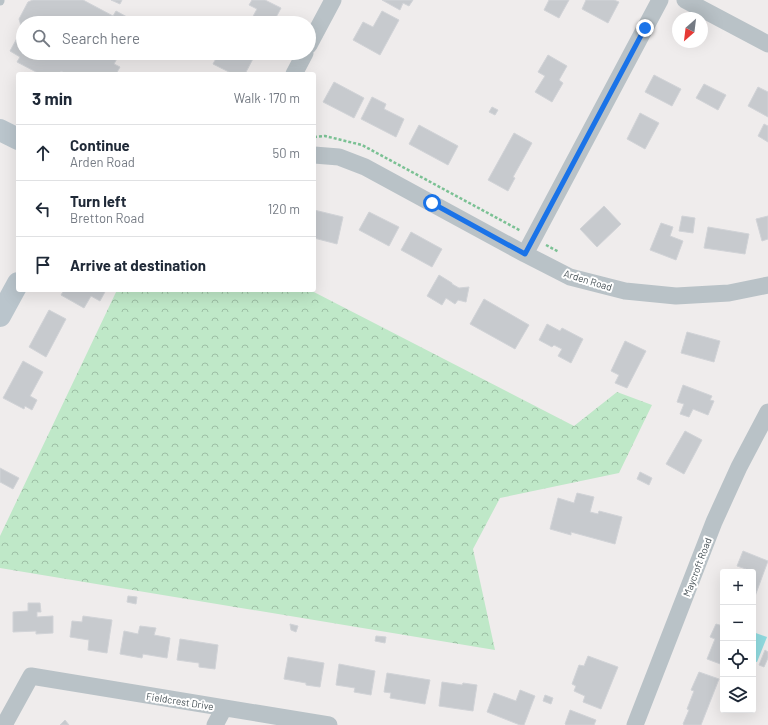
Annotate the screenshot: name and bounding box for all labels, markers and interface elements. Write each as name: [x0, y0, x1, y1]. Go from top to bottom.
north arrow: [672, 12, 708, 48]
search box: [16, 16, 316, 60]
route end: [636, 19, 654, 37]
icon: search: [30, 27, 52, 49]
text: Search here: [62, 29, 140, 47]
text: 3 min: [32, 88, 72, 108]
text: Walk · 170 m: [234, 90, 300, 106]
text: Continue: [70, 136, 130, 154]
icon: ahead: [32, 142, 54, 164]
text: 50 m: [273, 145, 300, 161]
text: Arden Road: [70, 154, 135, 170]
text: Turn left: [70, 192, 126, 210]
route start: [423, 194, 441, 212]
icon: left: [32, 198, 54, 220]
text: 120 m: [268, 201, 300, 217]
text: Bretton Road: [70, 210, 144, 226]
icon: arrive: [32, 254, 54, 276]
text: Arrive at destination: [70, 256, 206, 274]
street label: Arden Road: [562, 267, 614, 293]
street label: Maycroft Road: [680, 536, 714, 598]
map controls: [720, 569, 756, 713]
button: +: [720, 569, 756, 605]
button: −: [720, 605, 756, 641]
button: locate: [720, 641, 756, 677]
button: layers: [720, 677, 756, 713]
street label: Fieldcrest Drive: [145, 690, 215, 712]

